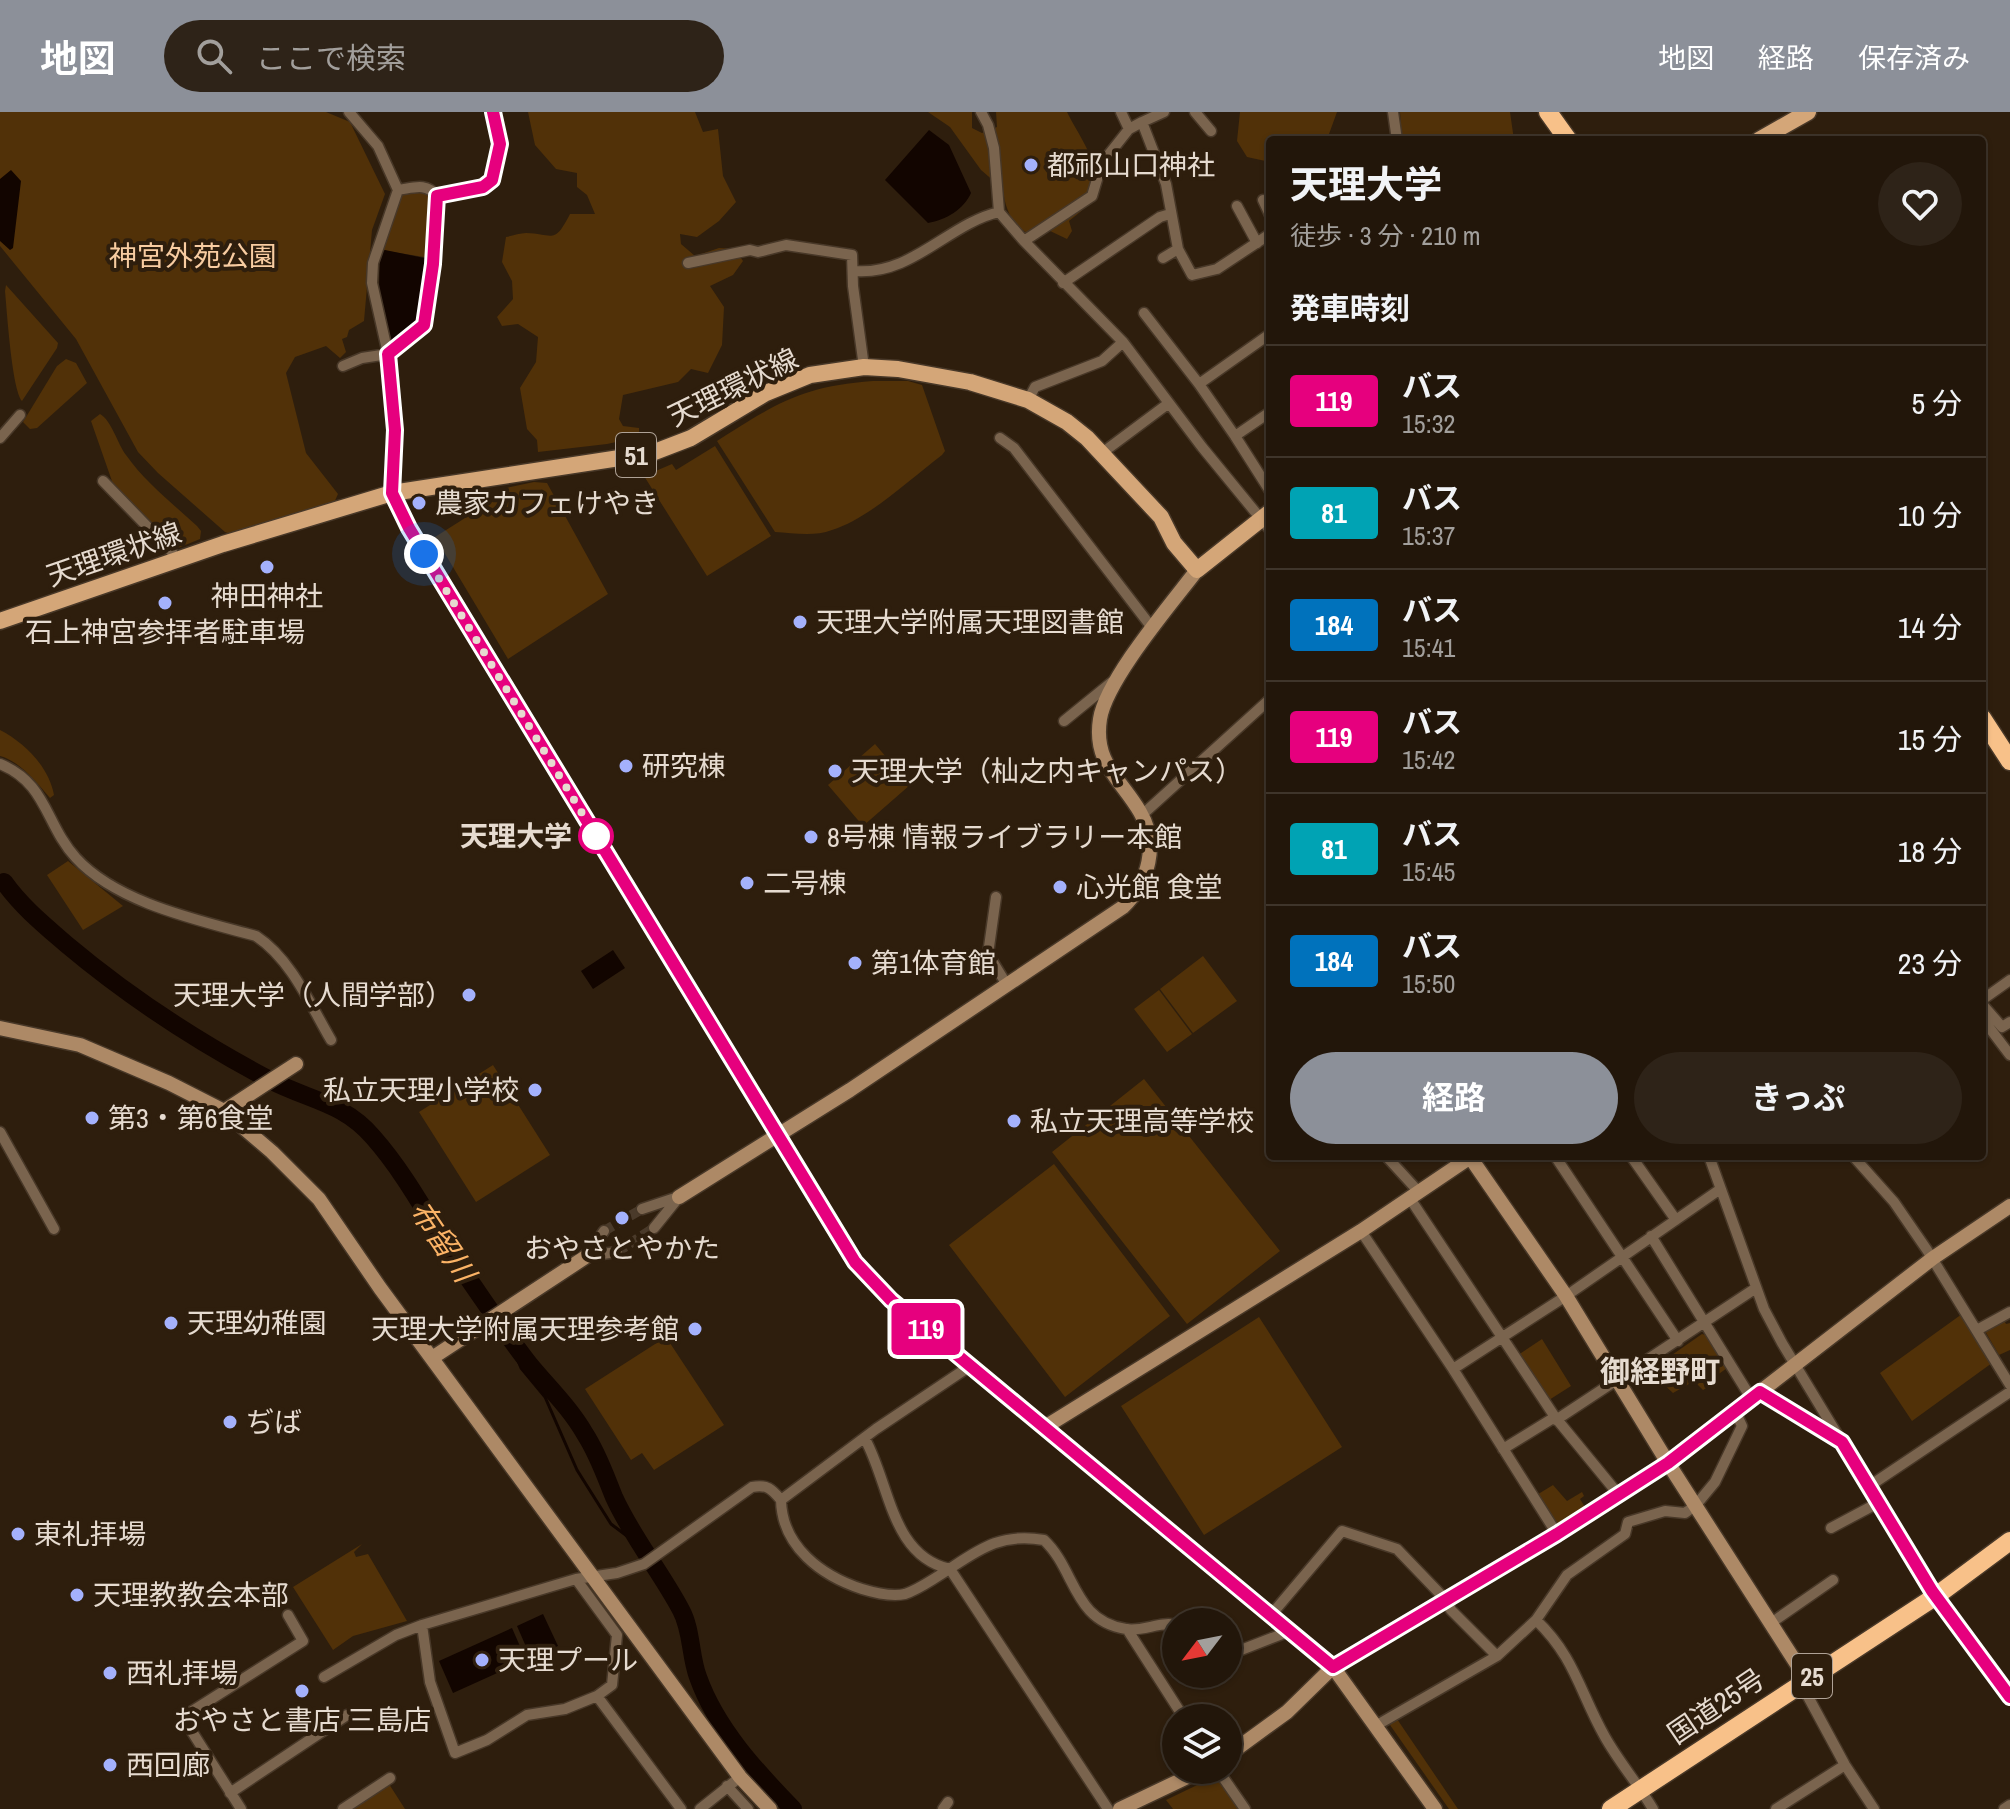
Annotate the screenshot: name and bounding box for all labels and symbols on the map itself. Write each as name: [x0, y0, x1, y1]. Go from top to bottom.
place label: 都祁山口神社: [1047, 146, 1215, 184]
marker: 都祁山口神社: [1022, 156, 1040, 174]
park label: 神宮外苑公園: [109, 237, 277, 275]
street label: 天理環状線: [662, 339, 804, 435]
road number: 51: [616, 433, 656, 477]
place label: 農家カフェけやき: [435, 484, 659, 522]
marker: 農家カフェけやき: [410, 494, 428, 512]
street label: 天理環状線: [42, 513, 186, 595]
your location: [404, 534, 444, 574]
marker: 神田神社: [258, 558, 276, 576]
place label: 神田神社: [211, 577, 323, 615]
marker: 石上神宮参拝者駐車場: [156, 594, 174, 612]
place label: 天理大学附属天理図書館: [816, 603, 1124, 641]
place label: 石上神宮参拝者駐車場: [25, 613, 305, 651]
marker: 天理大学附属天理図書館: [791, 613, 809, 631]
place label: 研究棟: [642, 747, 726, 785]
place label: 天理大学（杣之内キャンパス）: [851, 752, 1243, 790]
marker: 研究棟: [617, 757, 635, 775]
marker: 天理大学（杣之内キャンパス）: [826, 762, 844, 780]
place label: 天理大学: [460, 817, 572, 855]
place label: 8号棟 情報ライブラリー本館: [827, 818, 1182, 856]
marker: 天理大学: [579, 819, 613, 853]
marker: 8号棟 情報ライブラリー本館: [802, 828, 820, 846]
place label: 二号棟: [763, 864, 847, 902]
place label: 心光館 食堂: [1076, 868, 1222, 906]
marker: 二号棟: [738, 874, 756, 892]
marker: 心光館 食堂: [1051, 878, 1069, 896]
place label: 第1体育館: [871, 944, 996, 982]
marker: 第1体育館: [846, 954, 864, 972]
place label: 天理大学（人間学部）: [173, 976, 453, 1014]
marker: 天理大学（人間学部）: [460, 986, 478, 1004]
place label: 私立天理小学校: [323, 1071, 519, 1109]
marker: 私立天理小学校: [526, 1081, 544, 1099]
place label: 第3・第6食堂: [108, 1099, 274, 1137]
place label: 私立天理高等学校: [1030, 1102, 1254, 1140]
marker: 第3・第6食堂: [83, 1109, 101, 1127]
marker: 私立天理高等学校: [1005, 1112, 1023, 1130]
water label: 布留川: [401, 1193, 486, 1292]
marker: おやさとやかた: [613, 1209, 631, 1227]
place label: おやさとやかた: [524, 1229, 720, 1267]
line badge: 119: [880, 1303, 972, 1355]
place label: 天理幼稚園: [187, 1304, 327, 1342]
place label: 天理大学附属天理参考館: [371, 1310, 679, 1348]
marker: 天理幼稚園: [162, 1314, 180, 1332]
marker: 天理大学附属天理参考館: [686, 1320, 704, 1338]
district label: 御経野町: [1600, 1351, 1720, 1391]
place label: ぢば: [246, 1403, 302, 1441]
marker: ぢば: [221, 1413, 239, 1431]
place label: 東礼拝場: [34, 1515, 146, 1553]
marker: 東礼拝場: [9, 1525, 27, 1543]
place label: 天理教教会本部: [93, 1576, 289, 1614]
marker: 天理教教会本部: [68, 1586, 86, 1604]
north arrow: [1162, 1608, 1242, 1688]
place label: 天理プール: [498, 1641, 638, 1679]
marker: 天理プール: [473, 1651, 491, 1669]
place label: 西礼拝場: [126, 1654, 238, 1692]
road number: 25: [1792, 1654, 1832, 1698]
street label: 国道25号: [1660, 1660, 1772, 1752]
marker: 西礼拝場: [101, 1664, 119, 1682]
marker: おやさと書店 三島店: [293, 1682, 311, 1700]
place label: おやさと書店 三島店: [173, 1701, 431, 1739]
place label: 西回廊: [126, 1746, 210, 1784]
marker: 西回廊: [101, 1756, 119, 1774]

